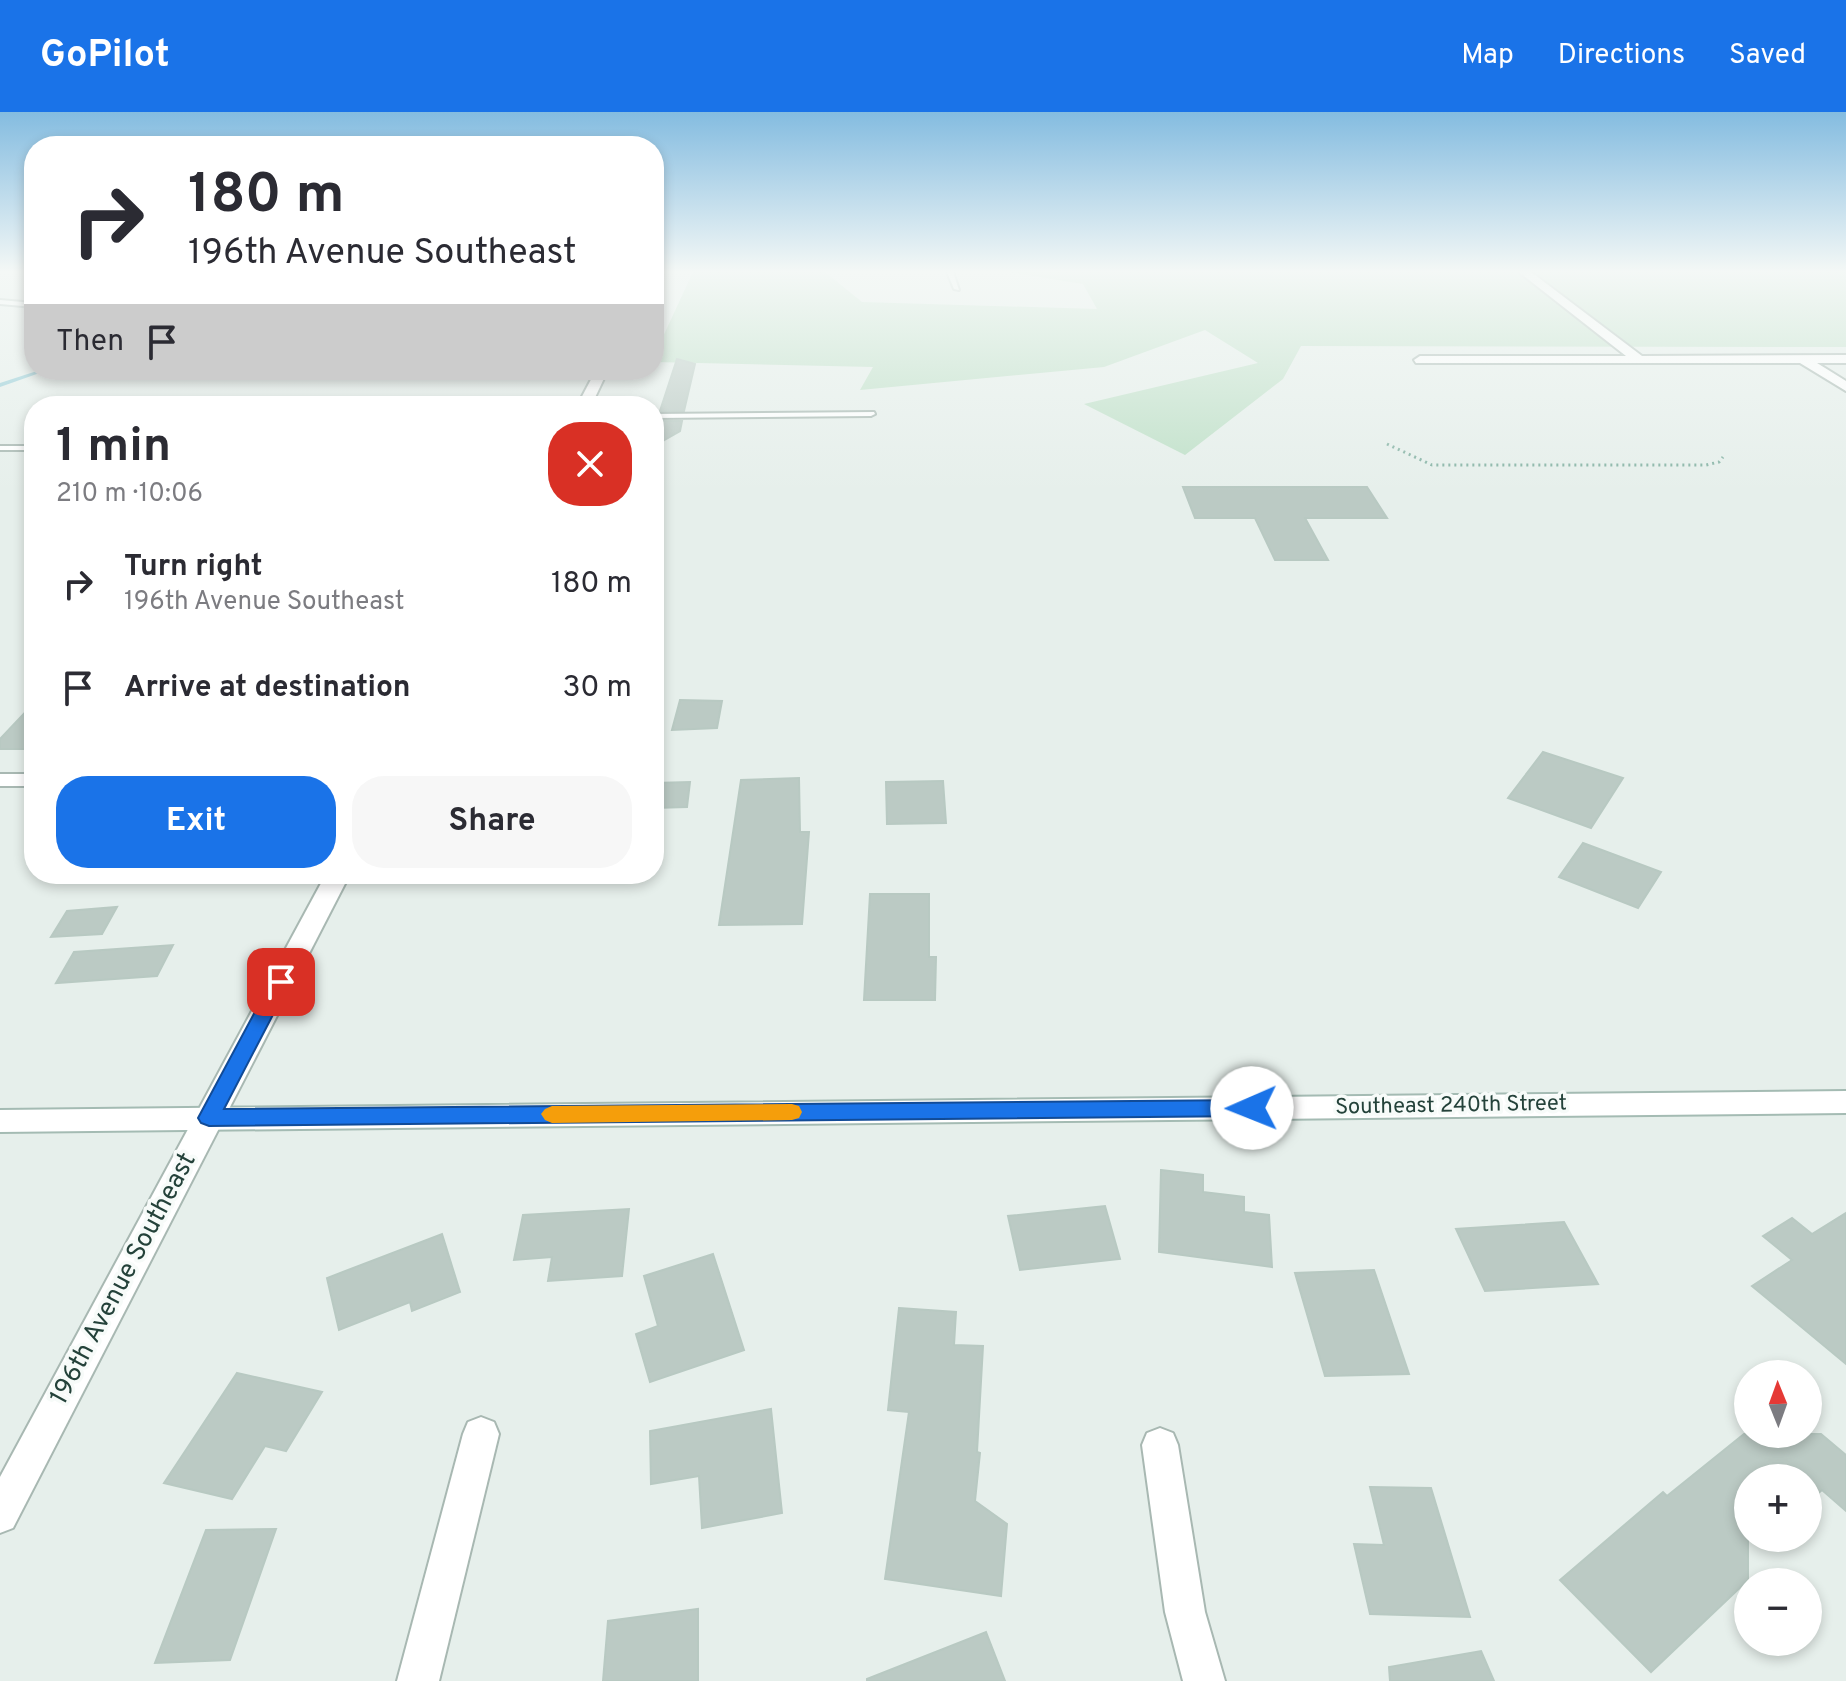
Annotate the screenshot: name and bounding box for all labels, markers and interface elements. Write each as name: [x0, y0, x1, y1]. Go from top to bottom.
text: GoPilot: [40, 32, 170, 81]
text: Map: [1461, 38, 1514, 74]
text: Directions: [1558, 38, 1685, 74]
text: Saved: [1729, 38, 1806, 74]
text: 180 m: [188, 162, 345, 232]
icon: right: [56, 168, 160, 272]
text: 196th Avenue Southeast: [188, 231, 577, 277]
icon: arrive: [140, 320, 184, 364]
text: Then: [56, 324, 124, 361]
text: 1 min: [56, 418, 171, 478]
button: close: [548, 422, 632, 506]
text: 210 m · 10:06: [56, 478, 203, 511]
text: Turn right: [124, 549, 262, 586]
icon: right: [56, 562, 100, 606]
text: 180 m: [551, 566, 632, 603]
text: 196th Avenue Southeast: [124, 586, 405, 619]
icon: arrive: [56, 666, 100, 710]
text: Arrive at destination: [124, 670, 410, 707]
text: 30 m: [563, 670, 632, 707]
button: Exit: [56, 776, 336, 868]
button: Share: [352, 776, 632, 868]
pin: [247, 948, 315, 1016]
icon: arrive: [259, 960, 303, 1004]
position arrow: [1210, 1066, 1294, 1150]
street label: Southeast 240th Street: [1335, 1090, 1567, 1122]
street label: 196th Avenue Southeast: [44, 1147, 204, 1411]
north arrow: [1734, 1360, 1822, 1448]
map controls: [1734, 1360, 1822, 1656]
button: +: [1734, 1464, 1822, 1552]
button: −: [1734, 1568, 1822, 1656]

